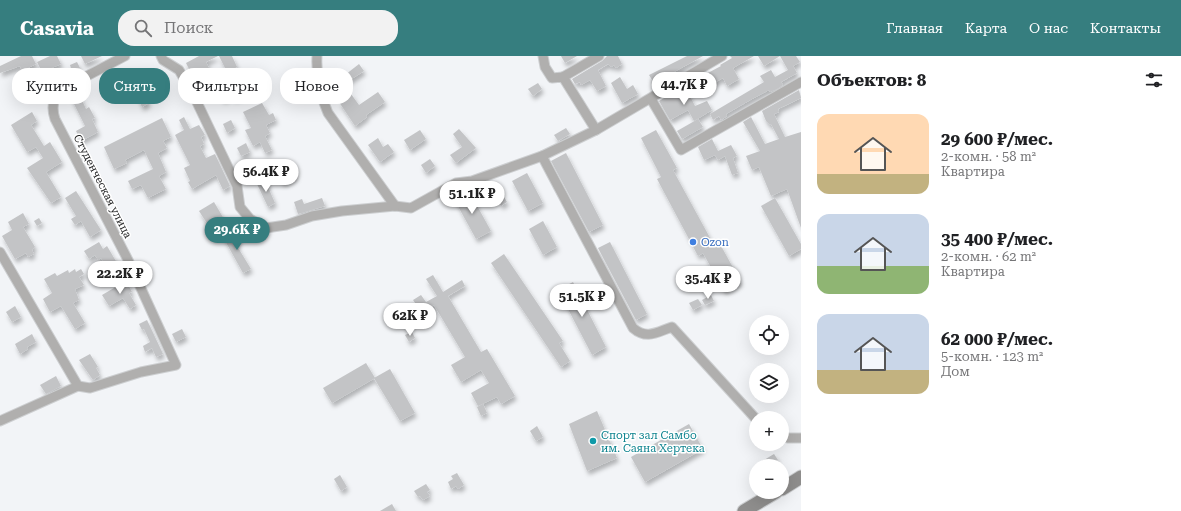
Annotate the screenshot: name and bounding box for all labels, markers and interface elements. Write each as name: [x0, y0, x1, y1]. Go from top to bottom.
search box: [118, 10, 398, 46]
text: Casavia: [20, 17, 94, 40]
icon: search: [132, 17, 154, 39]
text: Поиск: [164, 19, 213, 37]
text: Главная: [886, 20, 943, 36]
text: Карта: [965, 20, 1007, 36]
text: О нас: [1029, 20, 1068, 36]
text: Контакты: [1090, 20, 1161, 36]
chip: Купить: [12, 68, 91, 104]
chip: Снять: [99, 68, 170, 104]
chip: Фильтры: [178, 68, 272, 104]
chip: Новое: [280, 68, 353, 104]
icon: filters: [1143, 69, 1165, 91]
text: Объектов: 8: [817, 70, 926, 90]
pin: 44.7K ₽: [647, 72, 721, 106]
text: 44.7K ₽: [661, 77, 707, 92]
text: 29 600 ₽/мес.: [941, 129, 1053, 149]
icon: home: [849, 130, 897, 178]
street label: Студенческая улица: [71, 132, 134, 240]
text: 2-комн. · 58 m²: [941, 149, 1036, 164]
pin: 56.4K ₽: [229, 159, 303, 193]
text: 56.4K ₽: [243, 164, 289, 179]
text: Квартира: [941, 164, 1005, 179]
pin: 51.1K ₽: [435, 181, 509, 215]
text: 51.1K ₽: [449, 186, 495, 201]
pin: 29.6K ₽: [200, 217, 274, 251]
text: 29.6K ₽: [214, 222, 260, 237]
text: 35 400 ₽/мес.: [941, 229, 1053, 249]
icon: home: [849, 230, 897, 278]
place label: Ozon: [701, 236, 729, 249]
marker: Ozon: [688, 237, 698, 247]
text: 2-комн. · 62 m²: [941, 249, 1036, 264]
pin: 22.2K ₽: [83, 261, 157, 295]
text: Квартира: [941, 264, 1005, 279]
text: 22.2K ₽: [97, 266, 143, 281]
pin: 35.4K ₽: [671, 266, 745, 300]
text: 35.4K ₽: [685, 271, 731, 286]
pin: 51.5K ₽: [545, 284, 619, 318]
text: 51.5K ₽: [559, 289, 605, 304]
pin: 62K ₽: [382, 303, 438, 337]
text: 62K ₽: [392, 308, 428, 323]
map controls: [749, 315, 789, 499]
button: locate: [749, 315, 789, 355]
text: 62 000 ₽/мес.: [941, 329, 1053, 349]
icon: home: [849, 330, 897, 378]
text: 5-комн. · 123 m²: [941, 349, 1043, 364]
button: layers: [749, 363, 789, 403]
text: Дом: [941, 364, 970, 379]
button: +: [749, 411, 789, 451]
place label: Спорт зал Самбо им. Саяна Хертека: [601, 429, 705, 455]
marker: Спорт зал Самбо им. Саяна Хертека: [588, 436, 598, 446]
button: −: [749, 459, 789, 499]

